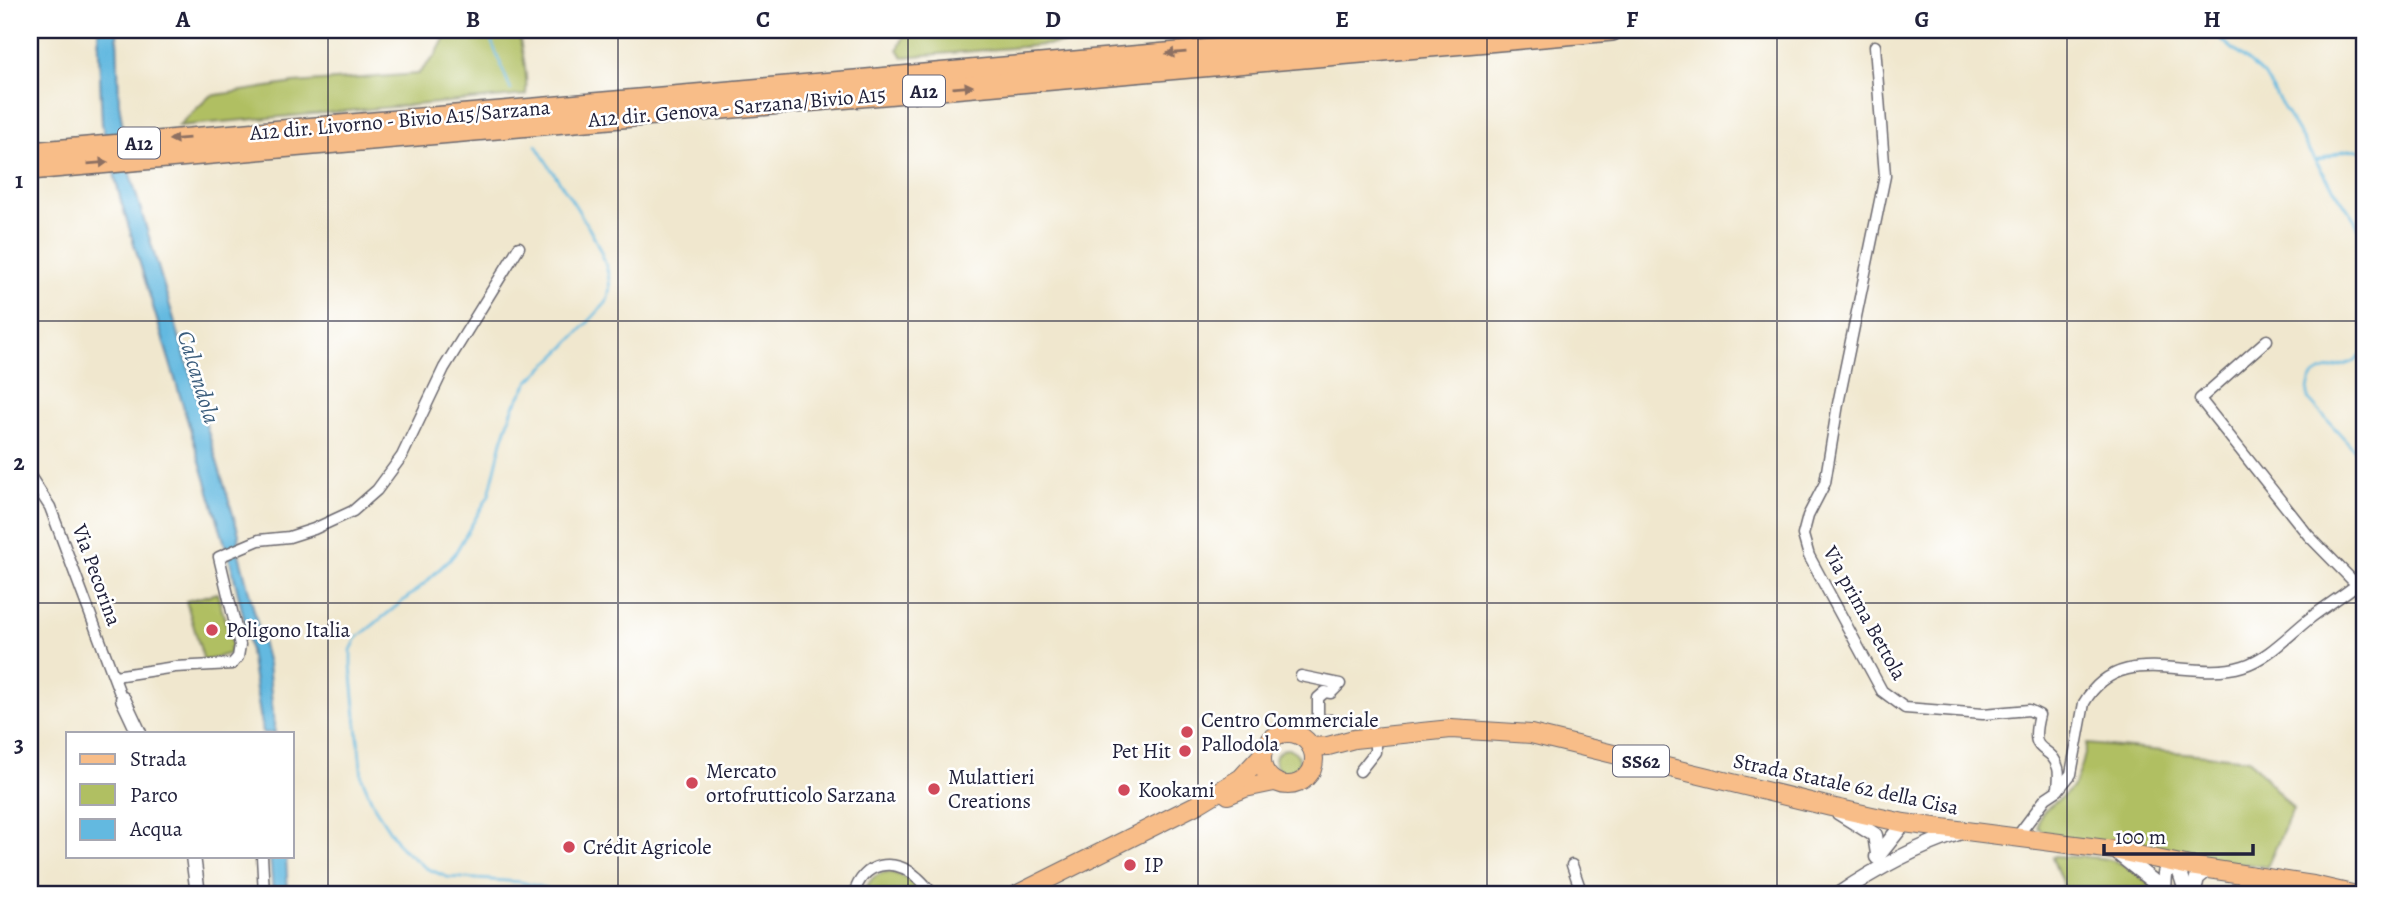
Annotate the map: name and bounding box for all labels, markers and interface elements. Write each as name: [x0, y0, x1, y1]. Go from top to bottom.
text: A: [175, 4, 191, 35]
text: B: [466, 4, 480, 35]
text: C: [756, 4, 770, 35]
text: D: [1045, 4, 1061, 35]
text: E: [1335, 4, 1349, 35]
text: F: [1626, 4, 1639, 35]
text: G: [1914, 4, 1930, 35]
text: H: [2203, 4, 2221, 35]
one-way arrow: [1165, 48, 1187, 59]
road number: A12: [903, 76, 945, 106]
street label: A12 dir. Genova - Sarzana/Bivio A15: [586, 80, 887, 134]
one-way arrow: [953, 81, 975, 92]
street label: A12 dir. Livorno - Bivio A15/Sarzana: [248, 93, 552, 147]
road number: A12: [118, 127, 160, 158]
one-way arrow: [168, 134, 190, 145]
one-way arrow: [87, 157, 109, 168]
text: 1: [15, 165, 23, 196]
water label: Calcandola: [170, 327, 227, 428]
text: 2: [13, 447, 25, 478]
street label: Via Pecorina: [65, 519, 128, 630]
street label: Via prima Bettola: [1816, 540, 1914, 685]
place label: Poligono Italia: [226, 616, 351, 644]
marker: Poligono Italia: [204, 622, 220, 638]
place label: Centro Commerciale Pallodola: [1201, 706, 1379, 758]
marker: Centro Commerciale Pallodola: [1179, 724, 1195, 740]
text: 3: [14, 729, 24, 760]
legend: [66, 732, 294, 858]
place label: Pet Hit: [1111, 737, 1171, 765]
marker: Pet Hit: [1177, 743, 1193, 759]
text: Strada: [130, 745, 187, 773]
road number: SS62: [1613, 746, 1669, 776]
street label: Strada Statale 62 della Cisa: [1731, 746, 1961, 822]
place label: Mercato ortofrutticolo Sarzana: [706, 757, 896, 809]
place label: Mulattieri Creations: [948, 763, 1035, 815]
marker: Mercato ortofrutticolo Sarzana: [684, 775, 700, 791]
place label: Kookami: [1138, 776, 1215, 804]
text: Parco: [130, 781, 178, 809]
marker: Mulattieri Creations: [926, 781, 942, 797]
marker: Kookami: [1116, 782, 1132, 798]
scale bar: [2104, 812, 2253, 856]
text: Acqua: [129, 815, 183, 843]
text: 100 m: [2115, 823, 2166, 851]
place label: Crédit Agricole: [583, 833, 712, 861]
marker: Crédit Agricole: [561, 839, 577, 855]
place label: IP: [1144, 851, 1164, 879]
marker: IP: [1122, 857, 1138, 873]

